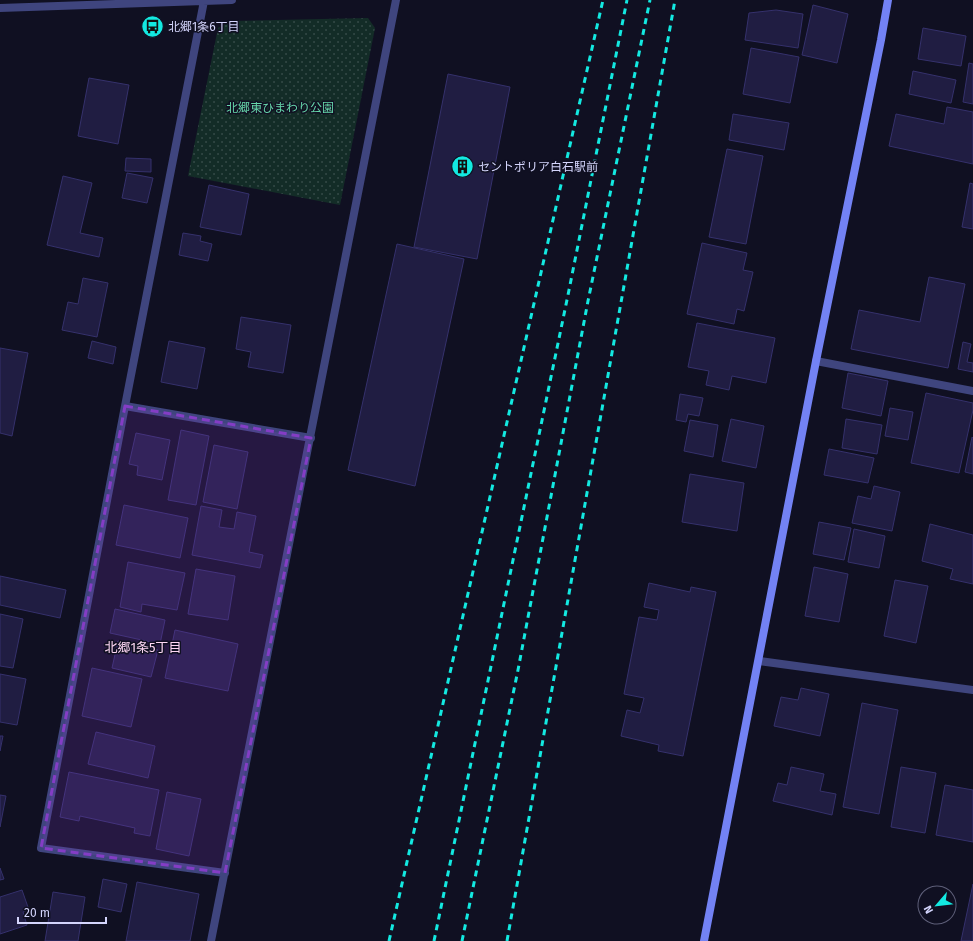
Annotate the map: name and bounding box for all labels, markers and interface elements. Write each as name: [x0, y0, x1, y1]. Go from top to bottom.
bus stop icon: 北郷1条6丁目: [140, 14, 166, 40]
place label: 北郷1条6丁目: [168, 20, 240, 34]
park label: 北郷東ひまわり公園: [226, 101, 334, 115]
building icon: セントポリア白石駅前: [449, 154, 475, 180]
place label: セントポリア白石駅前: [478, 160, 598, 174]
district label: 北郷1条5丁目: [104, 640, 182, 655]
north arrow: [917, 885, 957, 925]
scale bar: [18, 899, 106, 925]
text: N: [921, 903, 936, 916]
text: 20 m: [24, 906, 50, 920]

